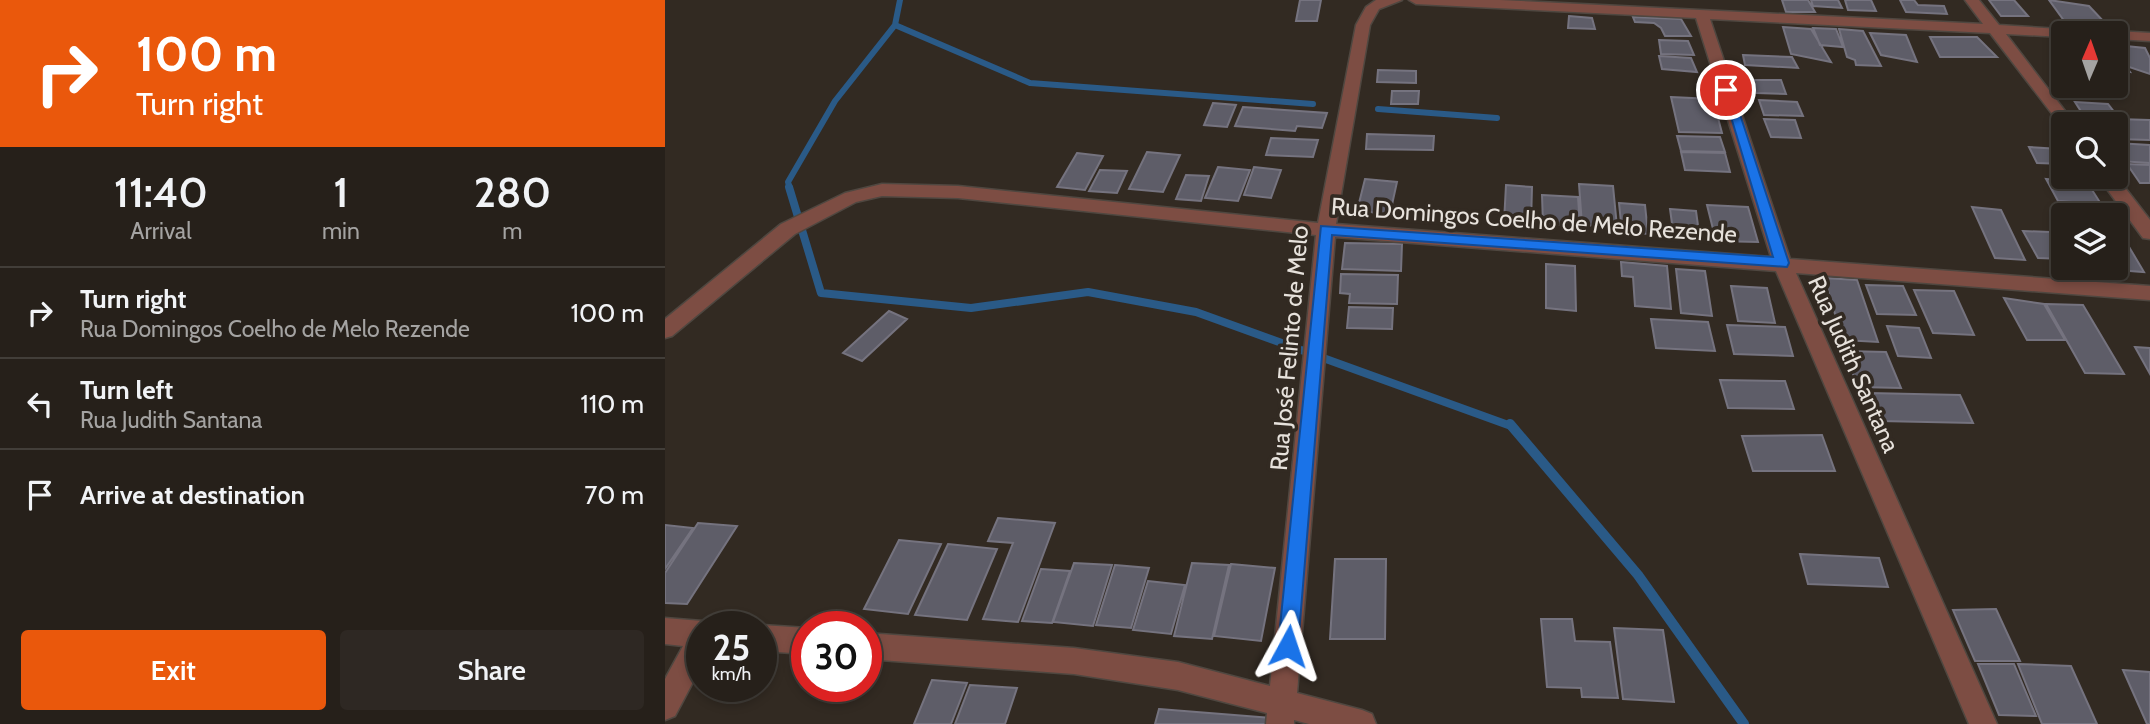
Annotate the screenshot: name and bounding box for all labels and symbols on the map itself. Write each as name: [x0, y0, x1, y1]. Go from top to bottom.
north arrow: [2051, 21, 2128, 98]
pin: [1696, 60, 1756, 120]
street label: Rua Domingos Coelho de Melo Rezende: [1330, 191, 1738, 249]
street label: Rua José Felinto de Melo: [1264, 224, 1314, 472]
street label: Rua Judith Santana: [1802, 271, 1906, 457]
position arrow: [1251, 609, 1325, 683]
speed limit sign: 30: [791, 611, 882, 702]

